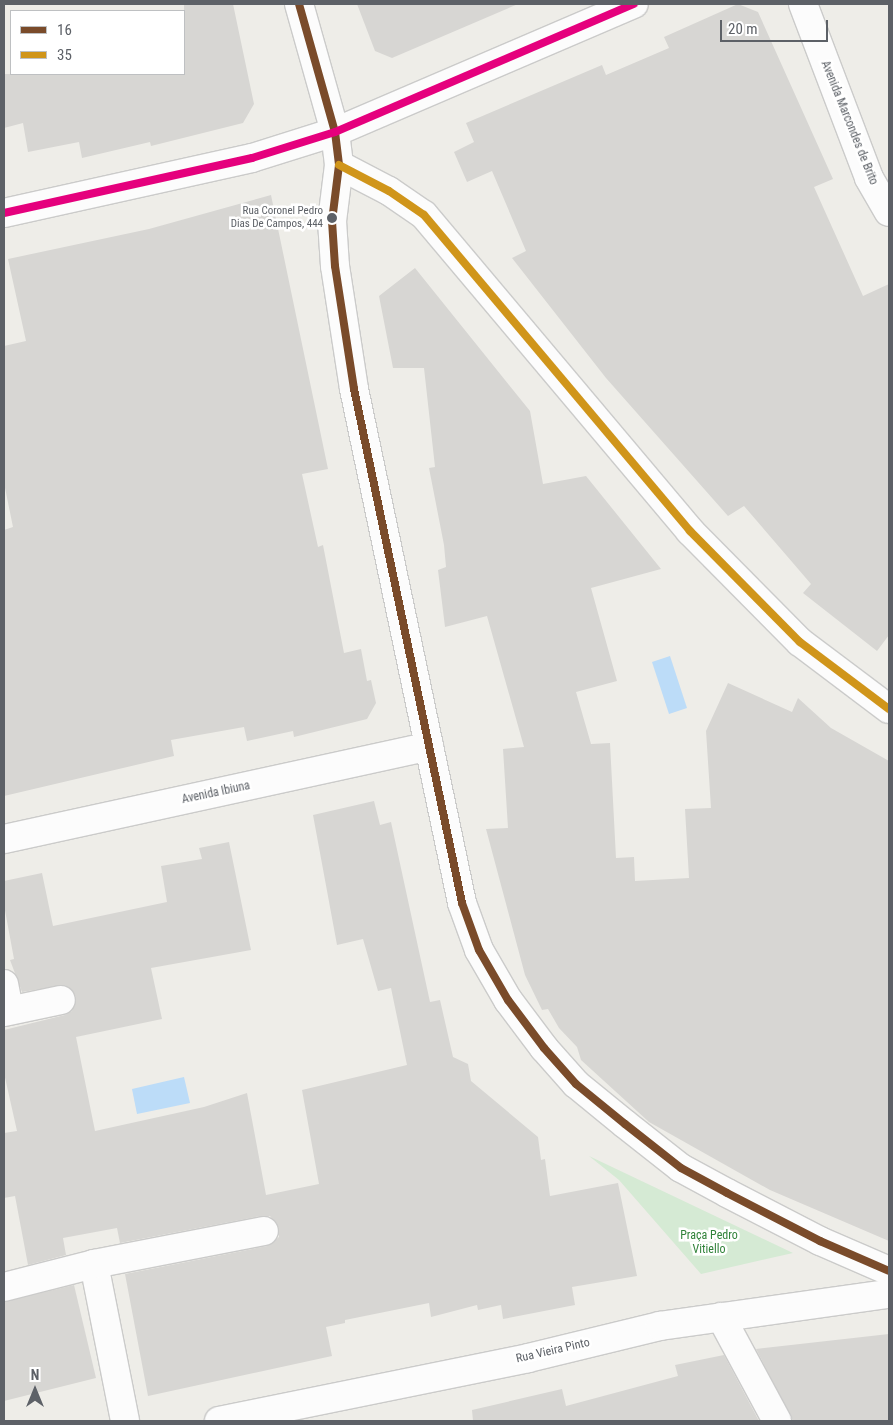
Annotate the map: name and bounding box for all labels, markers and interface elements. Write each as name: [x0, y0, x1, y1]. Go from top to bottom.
legend: [10, 10, 185, 75]
scale bar: [723, 10, 830, 42]
text: 20 m: [728, 20, 758, 38]
text: 16: [57, 21, 72, 39]
text: 35: [57, 46, 72, 64]
street label: Avenida Marcondes de Brito: [817, 59, 881, 187]
place label: Rua Coronel Pedro Dias De Campos, 444: [231, 205, 323, 231]
marker: Rua Coronel Pedro Dias De Campos, 444: [327, 213, 337, 223]
street label: Avenida Ibiuna: [181, 779, 251, 807]
park label: Praça Pedro Vitiello: [680, 1229, 738, 1257]
street label: Rua Vieira Pinto: [515, 1336, 591, 1366]
north arrow: [10, 1365, 60, 1415]
text: N: [31, 1367, 39, 1383]

